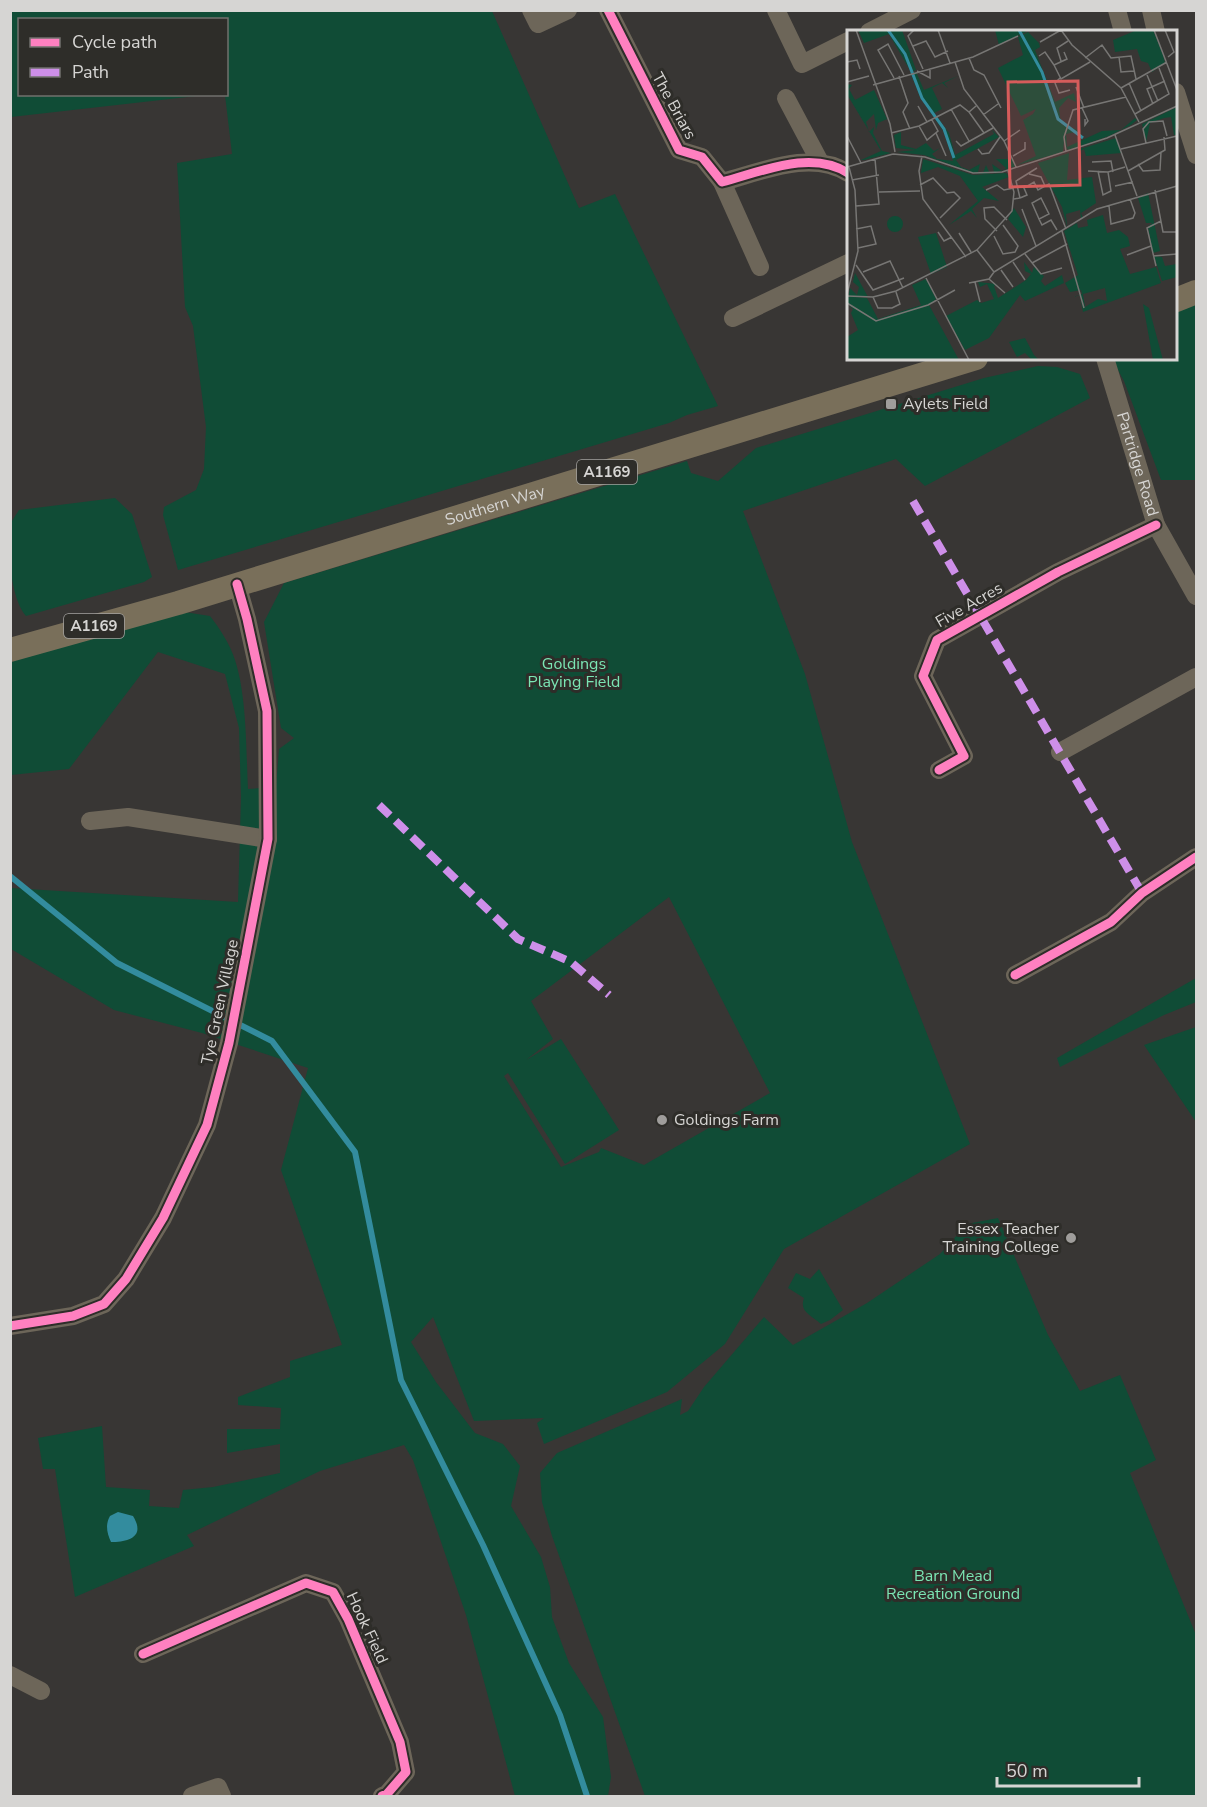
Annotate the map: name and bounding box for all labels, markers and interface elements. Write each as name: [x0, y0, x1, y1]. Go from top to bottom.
legend: [18, 18, 228, 96]
text: Cycle path: [72, 30, 157, 54]
inset map: [847, 30, 1177, 360]
text: Path: [72, 60, 109, 84]
street label: The Briars: [647, 69, 701, 143]
place label: Aylets Field: [903, 393, 988, 415]
marker: Aylets Field: [884, 397, 898, 411]
street label: Partridge Road: [1111, 409, 1164, 519]
road number: A1169: [577, 460, 637, 484]
street label: Southern Way: [442, 480, 548, 531]
street label: Five Acres: [931, 577, 1007, 633]
road number: A1169: [64, 614, 124, 638]
park label: Goldings Playing Field: [528, 653, 620, 693]
street label: Tye Green Village: [196, 937, 244, 1067]
place label: Goldings Farm: [674, 1109, 779, 1131]
marker: Goldings Farm: [655, 1113, 669, 1127]
place label: Essex Teacher Training College: [942, 1218, 1059, 1258]
marker: Essex Teacher Training College: [1064, 1231, 1078, 1245]
park label: Barn Mead Recreation Ground: [886, 1565, 1020, 1605]
street label: Hook Field: [341, 1588, 393, 1668]
scale bar: [997, 1750, 1140, 1788]
text: 50 m: [1006, 1759, 1048, 1783]

